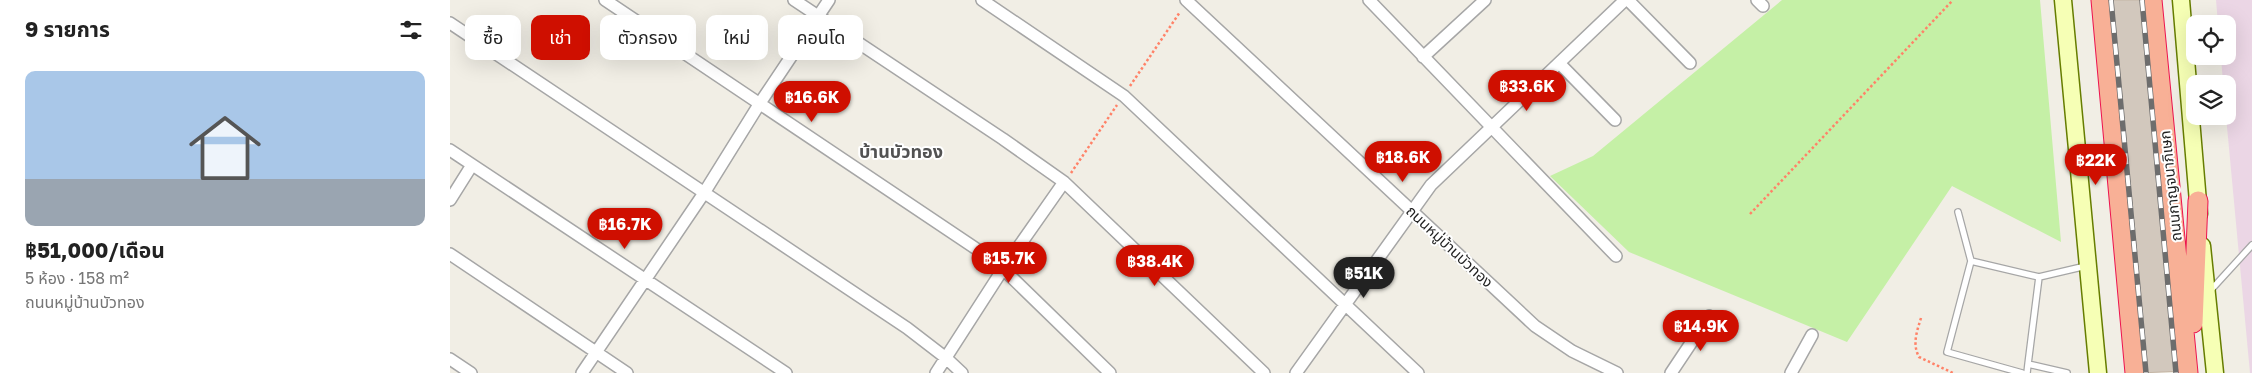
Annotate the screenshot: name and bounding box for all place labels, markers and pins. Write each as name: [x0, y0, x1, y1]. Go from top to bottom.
pin: ฿33.6K: [1486, 70, 1568, 112]
pin: ฿16.6K: [771, 80, 853, 123]
pin: ฿18.6K: [1362, 140, 1444, 183]
pin: ฿22K: [2066, 144, 2126, 186]
pin: ฿16.7K: [584, 208, 666, 250]
pin: ฿15.7K: [968, 242, 1050, 284]
pin: ฿38.4K: [1114, 244, 1196, 287]
pin: ฿51K: [1334, 256, 1394, 299]
pin: ฿14.9K: [1660, 310, 1742, 352]

